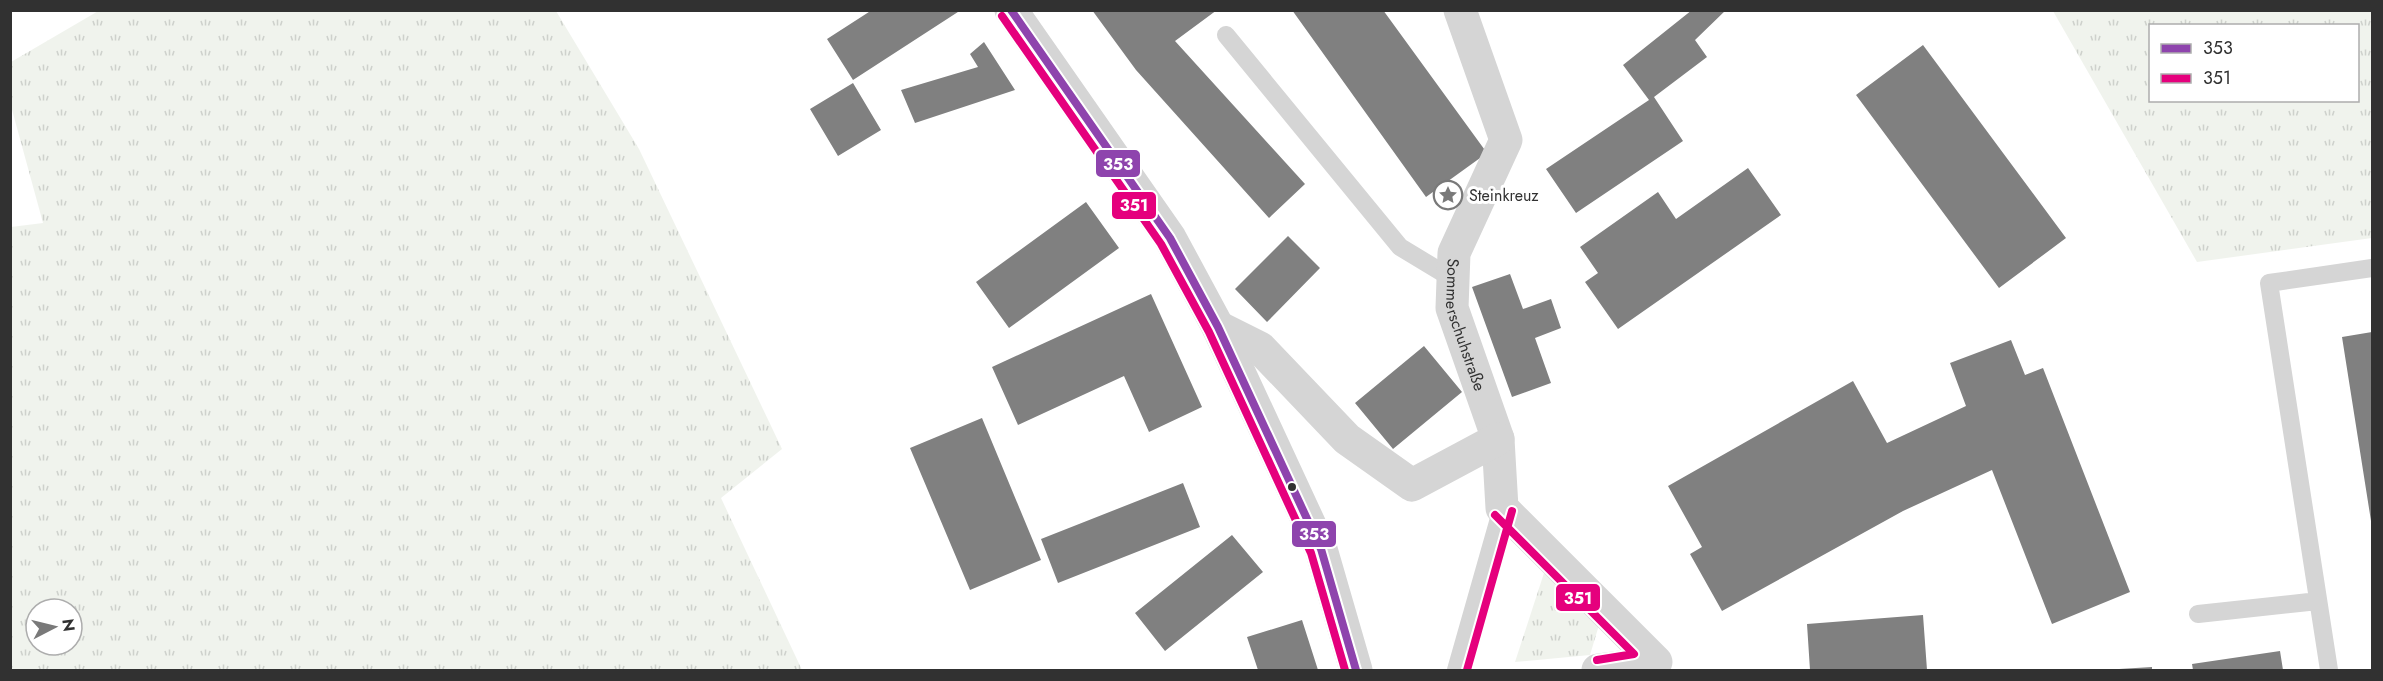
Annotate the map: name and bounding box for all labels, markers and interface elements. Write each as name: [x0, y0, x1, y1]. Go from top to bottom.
legend: [2149, 24, 2359, 102]
text: 353: [2203, 35, 2233, 61]
text: 351: [2203, 65, 2231, 91]
line badge: 353: [1095, 149, 1141, 178]
text: 353: [1103, 153, 1133, 176]
place icon: Steinkreuz: [1432, 179, 1464, 211]
place label: Steinkreuz: [1469, 184, 1539, 207]
line badge: 351: [1111, 191, 1157, 220]
text: 351: [1120, 194, 1148, 217]
street label: Sommerschuhstraße: [1440, 258, 1491, 394]
unlabelled marker: [1286, 481, 1298, 493]
line badge: 353: [1291, 520, 1337, 548]
text: 353: [1299, 523, 1329, 546]
line badge: 351: [1555, 583, 1601, 612]
text: 351: [1564, 587, 1592, 610]
north arrow: [24, 597, 84, 657]
text: N: [56, 618, 81, 633]

